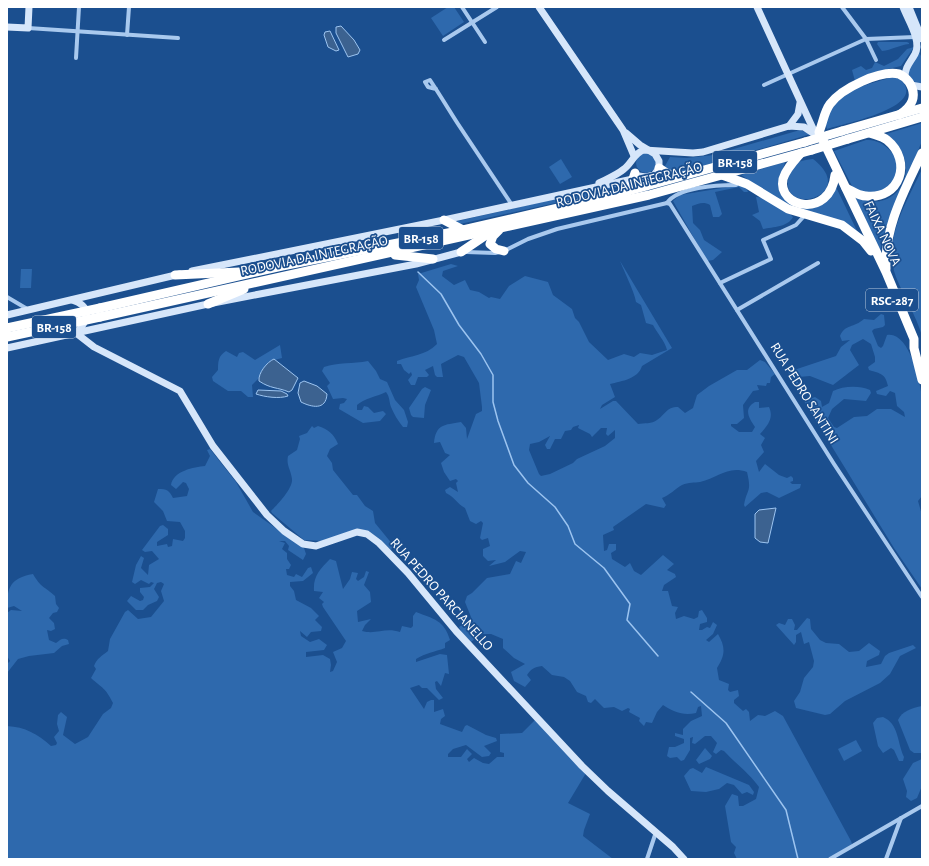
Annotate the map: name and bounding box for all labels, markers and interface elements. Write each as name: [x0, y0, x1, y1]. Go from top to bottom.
road number: BR-158: [713, 151, 757, 173]
street label: RODOVIA DA INTEGRAÇÃO: [554, 158, 704, 210]
street label: FAIXA NOVA: [861, 199, 903, 268]
road number: BR-158: [399, 227, 443, 249]
street label: RODOVIA DA INTEGRAÇÃO: [239, 232, 389, 278]
road number: RSC-287: [866, 289, 918, 311]
road number: BR-158: [32, 316, 76, 338]
street label: RUA PEDRO SANTINI: [767, 341, 841, 447]
street label: RUA PEDRO PARCIANELLO: [387, 536, 495, 654]

